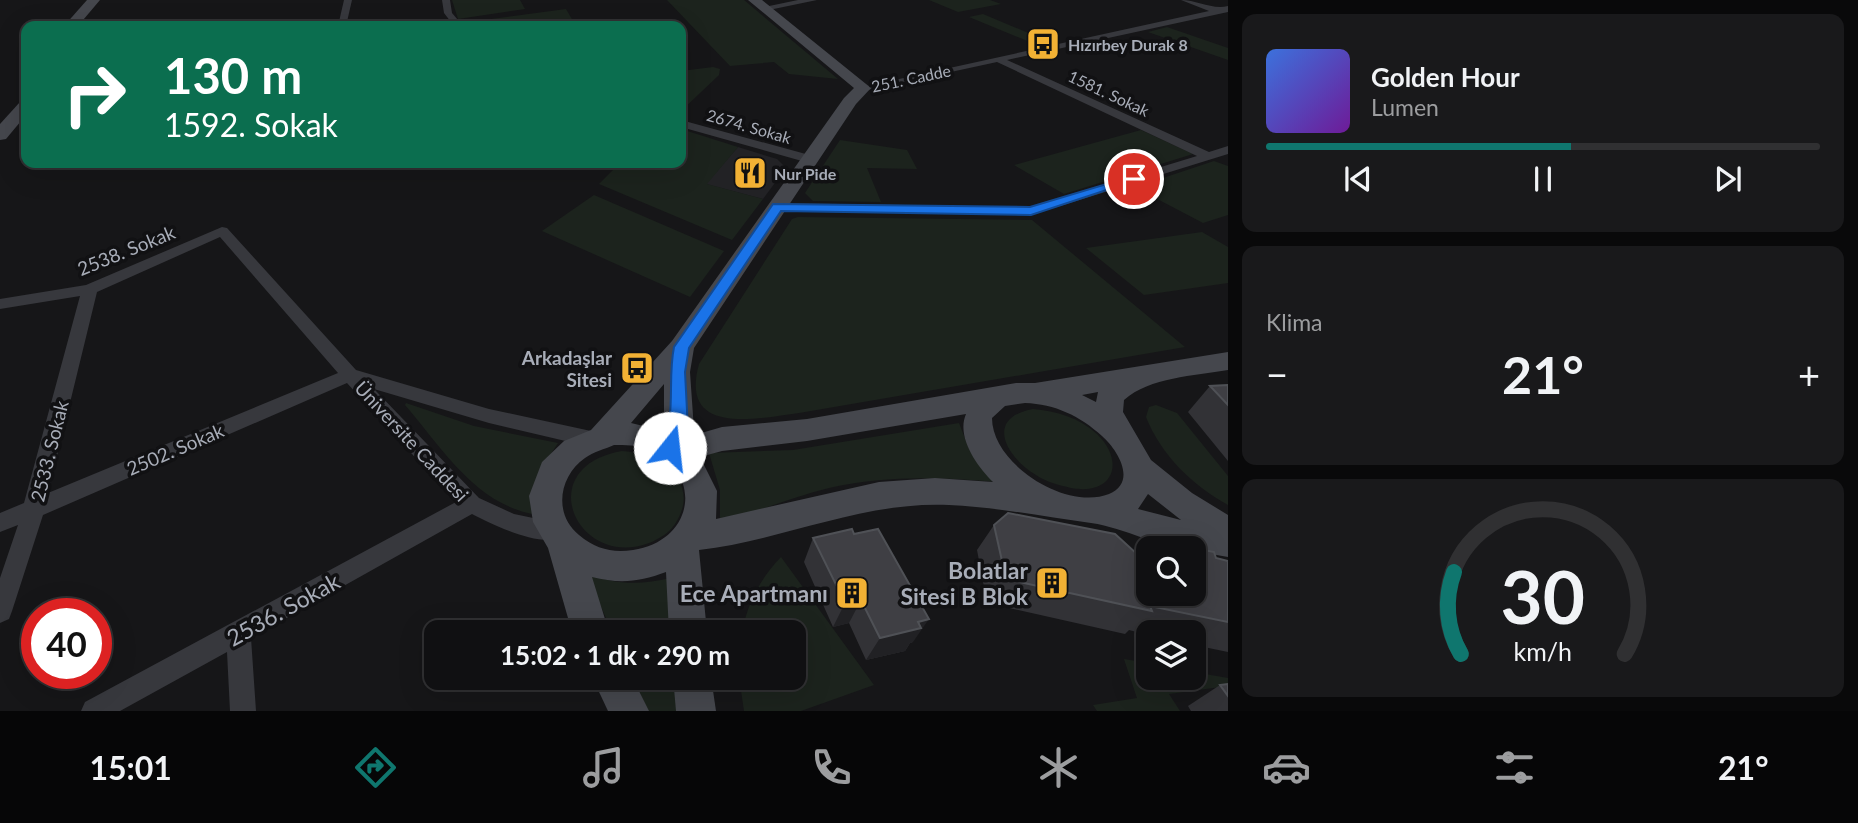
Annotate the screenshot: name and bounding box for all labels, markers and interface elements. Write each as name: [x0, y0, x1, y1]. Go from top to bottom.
bus stop icon: Hızırbey Durak 8: [1024, 25, 1062, 63]
place label: Hızırbey Durak 8: [1068, 35, 1188, 54]
text: 130 m: [164, 46, 302, 104]
icon: right: [49, 49, 140, 140]
street label: 251. Cadde: [870, 60, 952, 96]
text: Golden Hour: [1371, 61, 1520, 93]
street label: 1581. Sokak: [1066, 66, 1153, 120]
text: Lumen: [1371, 93, 1439, 121]
text: 1592. Sokak: [164, 105, 338, 144]
street label: 2674. Sokak: [705, 105, 794, 147]
pin: [1104, 149, 1164, 209]
restaurant icon: Nur Pide: [731, 154, 769, 192]
icon: arrive: [1115, 160, 1153, 198]
icon: previous: [1339, 160, 1377, 198]
icon: pause: [1524, 160, 1562, 198]
icon: next: [1709, 160, 1747, 198]
place label: Nur Pide: [774, 164, 837, 183]
street label: 2538. Sokak: [74, 220, 178, 280]
text: Klima: [1266, 308, 1323, 336]
text: 21°: [1502, 343, 1584, 405]
place label: Arkadaşlar Sitesi: [521, 346, 613, 391]
bus stop icon: Arkadaşlar Sitesi: [618, 349, 656, 387]
text: −: [1266, 351, 1288, 397]
text: +: [1798, 351, 1820, 397]
street label: Üniversite Caddesi: [350, 376, 474, 506]
street label: 2533. Sokak: [25, 398, 73, 504]
position arrow: [633, 411, 707, 485]
street label: 2502. Sokak: [123, 418, 227, 480]
map controls: [1136, 536, 1206, 690]
button: search: [1136, 536, 1206, 606]
text: 30: [1501, 552, 1585, 640]
place label: Bolatlar Sitesi B Blok: [900, 556, 1029, 610]
building icon: Bolatlar Sitesi B Blok: [1033, 564, 1071, 602]
street label: 2536. Sokak: [222, 566, 345, 652]
building icon: Ece Apartmanı: [833, 574, 871, 612]
place label: Ece Apartmanı: [680, 579, 828, 607]
speed limit sign: 40: [21, 598, 112, 689]
button: layers: [1136, 620, 1206, 690]
text: km/h: [1514, 636, 1572, 666]
text: 15:02 · 1 dk · 290 m: [500, 639, 730, 671]
icon: directions: [351, 743, 400, 792]
icon: music: [579, 743, 628, 792]
icon: phone: [807, 743, 856, 792]
icon: climate: [1034, 743, 1083, 792]
icon: car: [1262, 743, 1311, 792]
icon: filters: [1490, 743, 1539, 792]
text: 15:01: [89, 748, 172, 787]
text: 21°: [1718, 748, 1768, 787]

